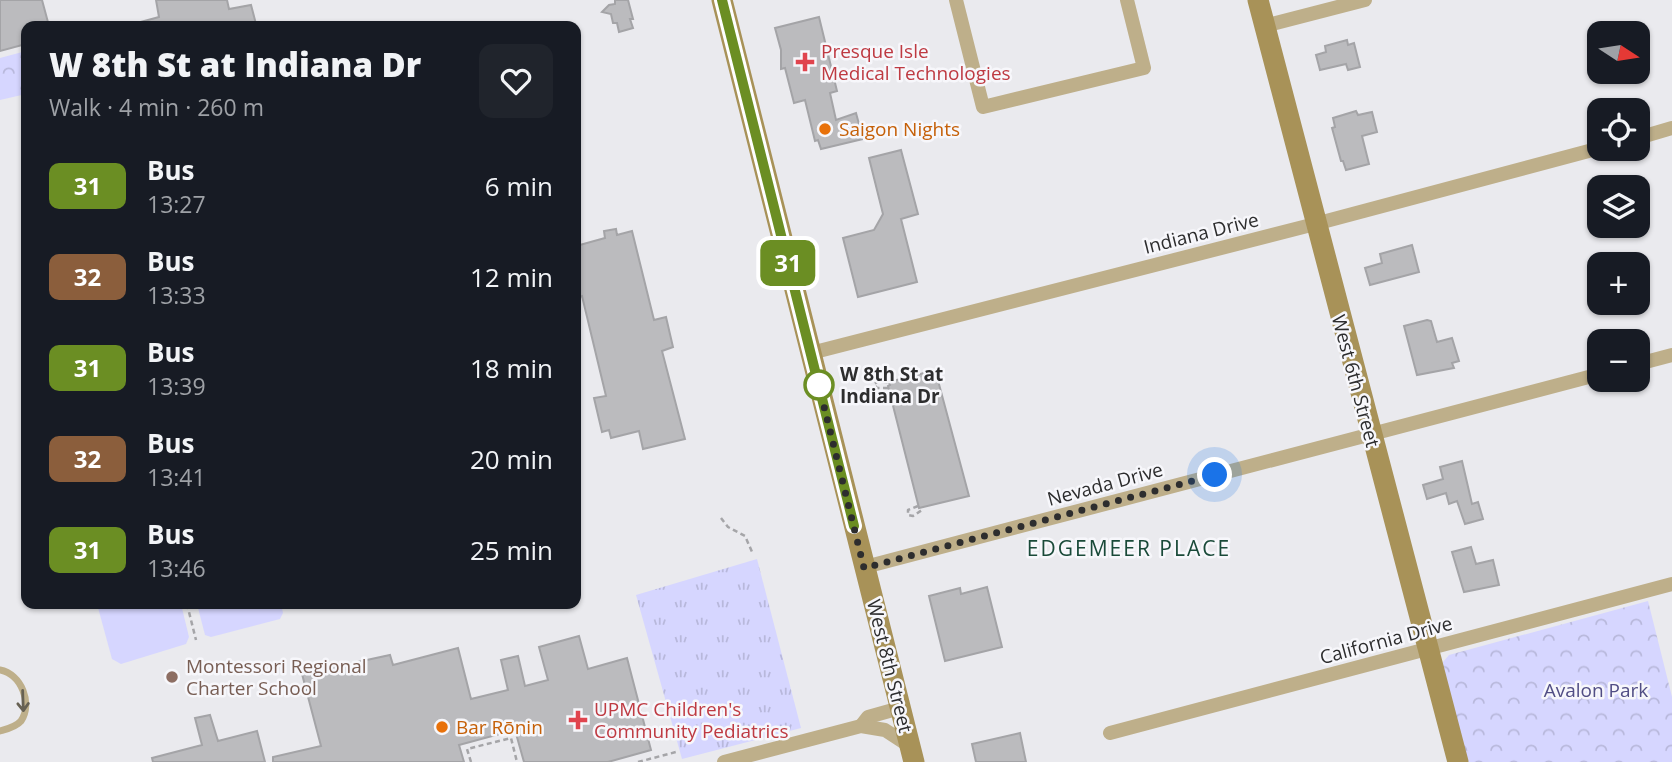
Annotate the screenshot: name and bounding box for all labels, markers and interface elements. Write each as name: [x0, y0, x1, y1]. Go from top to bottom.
north arrow: [1587, 21, 1650, 84]
map controls: [1587, 21, 1650, 392]
place label: Presque Isle Medical Technologies: [821, 38, 1011, 86]
text: W 8th St at Indiana Dr: [49, 42, 421, 87]
button: heart: [479, 44, 553, 118]
marker: Presque Isle Medical Technologies: [795, 52, 815, 72]
text: Walk · 4 min · 260 m: [49, 91, 264, 123]
button: locate: [1587, 98, 1650, 161]
place label: Saigon Nights: [839, 116, 960, 142]
marker: Saigon Nights: [817, 121, 833, 137]
text: Bus: [147, 152, 194, 188]
text: 6 min: [485, 168, 553, 204]
text: 31: [74, 169, 101, 202]
button: layers: [1587, 175, 1650, 238]
text: 13:27: [147, 188, 206, 220]
street label: Indiana Drive: [1141, 206, 1261, 260]
line badge: 31: [756, 240, 820, 286]
text: Bus: [147, 243, 194, 279]
text: 31: [774, 246, 802, 279]
button: +: [1587, 252, 1650, 315]
text: 12 min: [470, 259, 553, 295]
text: 32: [74, 260, 101, 293]
text: 13:33: [147, 279, 206, 311]
street label: West 6th Street: [1326, 312, 1386, 450]
button: −: [1587, 329, 1650, 392]
text: Bus: [147, 334, 194, 370]
text: 18 min: [470, 350, 553, 386]
text: 31: [74, 351, 101, 384]
place label: W 8th St at Indiana Dr: [840, 361, 943, 409]
text: 13:39: [147, 370, 206, 402]
marker: W 8th St at Indiana Dr: [804, 370, 834, 400]
text: Bus: [147, 425, 194, 461]
text: 20 min: [470, 441, 553, 477]
text: 32: [74, 442, 101, 475]
street label: Nevada Drive: [1044, 456, 1166, 512]
your location: [1197, 457, 1232, 492]
text: 13:41: [147, 461, 206, 493]
text: Bus: [147, 516, 194, 552]
text: 25 min: [470, 532, 553, 568]
text: 31: [74, 533, 101, 566]
district label: EDGEMEER PLACE: [1027, 534, 1231, 562]
text: 13:46: [147, 552, 206, 584]
street label: West 8th Street: [861, 597, 919, 735]
street label: California Drive: [1317, 610, 1455, 670]
place label: Montessori Regional Charter School: [186, 653, 367, 701]
marker: Montessori Regional Charter School: [164, 669, 180, 685]
park label: Avalon Park: [1544, 677, 1648, 703]
one-way arrow: [16, 689, 29, 712]
place label: UPMC Children's Community Pediatrics: [594, 696, 788, 744]
marker: UPMC Children's Community Pediatrics: [568, 710, 588, 730]
place label: Bar Rōnin: [456, 714, 543, 740]
marker: Bar Rōnin: [434, 719, 450, 735]

